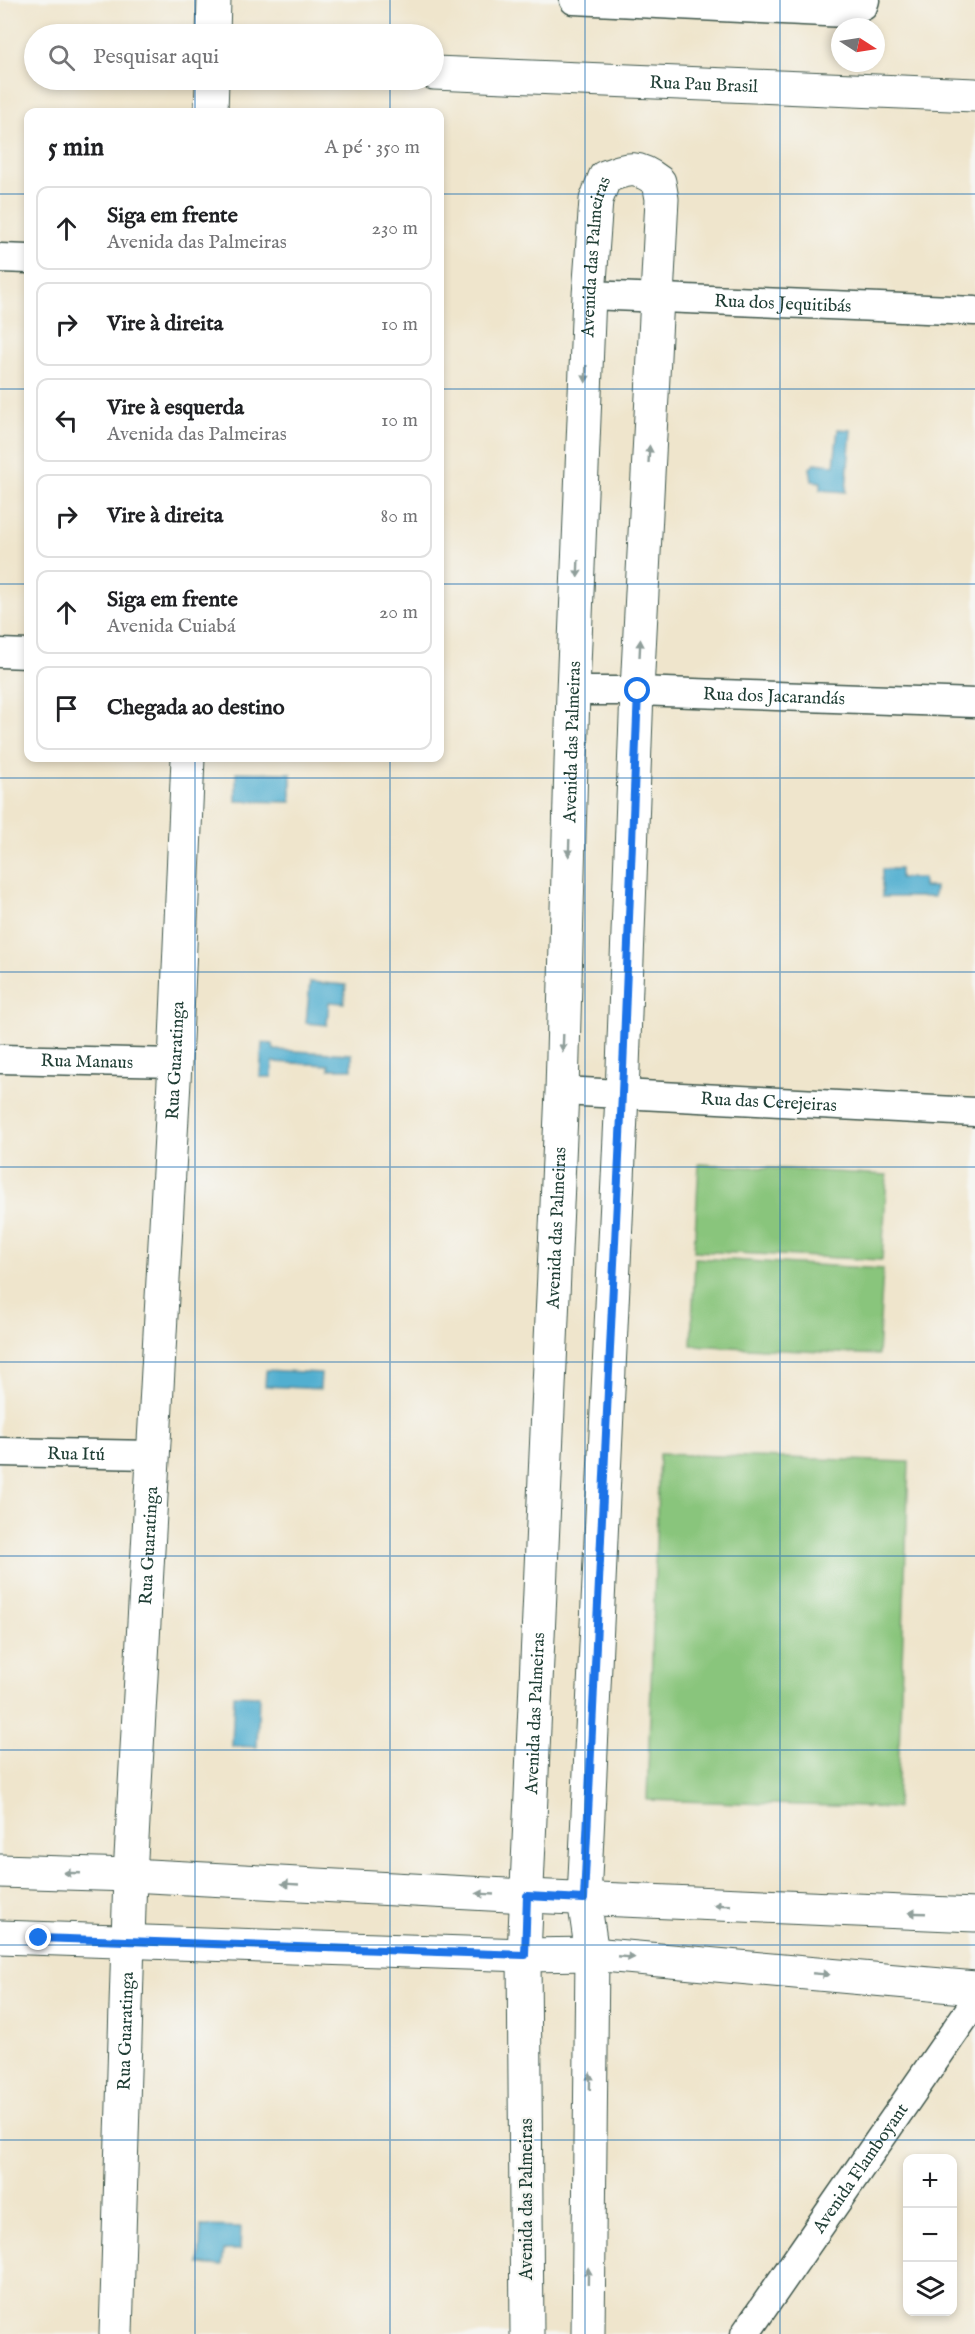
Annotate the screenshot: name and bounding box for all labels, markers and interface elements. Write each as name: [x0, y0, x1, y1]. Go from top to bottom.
north arrow: [831, 18, 885, 72]
search box: [24, 24, 444, 90]
icon: search: [45, 41, 78, 74]
text: Pesquisar aqui: [93, 43, 219, 71]
street label: Rua Pau Brasil: [649, 72, 758, 99]
text: 5 min: [48, 131, 104, 164]
text: A pé · 350 m: [325, 135, 420, 160]
street label: Avenida das Palmeiras: [577, 174, 617, 339]
text: Siga em frente: [107, 202, 238, 230]
icon: ahead: [50, 212, 83, 245]
text: 230 m: [372, 216, 418, 241]
text: Avenida das Palmeiras: [107, 230, 287, 255]
street label: Rua dos Jequitibás: [714, 290, 852, 319]
icon: right: [50, 308, 83, 341]
text: Vire à direita: [107, 310, 223, 338]
text: 10 m: [381, 312, 418, 337]
one-way arrow: [581, 365, 590, 384]
text: Vire à esquerda: [107, 394, 244, 422]
icon: left: [50, 404, 83, 437]
text: 10 m: [381, 408, 418, 433]
text: Avenida das Palmeiras: [107, 422, 287, 447]
one-way arrow: [645, 444, 654, 463]
icon: right: [50, 500, 83, 533]
text: Vire à direita: [107, 502, 223, 530]
text: 80 m: [381, 504, 418, 529]
one-way arrow: [574, 560, 583, 579]
text: Siga em frente: [107, 586, 238, 614]
icon: ahead: [50, 596, 83, 629]
text: 20 m: [379, 600, 418, 625]
text: Avenida Cuiabá: [107, 614, 236, 639]
one-way arrow: [635, 639, 644, 658]
street label: Avenida das Palmeiras: [559, 661, 587, 824]
route start: [624, 677, 650, 703]
street label: Rua dos Jacarandás: [702, 683, 845, 711]
icon: arrive: [50, 692, 83, 725]
text: Chegada ao destino: [107, 694, 285, 722]
one-way arrow: [564, 839, 574, 858]
street label: Rua Guaratinga: [162, 1001, 191, 1120]
one-way arrow: [559, 1034, 568, 1053]
street label: Rua Manaus: [40, 1050, 133, 1075]
street label: Rua das Cerejeiras: [700, 1088, 837, 1118]
street label: Avenida das Palmeiras: [542, 1146, 573, 1310]
street label: Rua Itú: [47, 1443, 105, 1467]
street label: Rua Guaratinga: [135, 1486, 165, 1606]
street label: Avenida das Palmeiras: [521, 1632, 551, 1796]
one-way arrow: [62, 1868, 81, 1878]
one-way arrow: [281, 1879, 300, 1888]
one-way arrow: [475, 1890, 494, 1899]
one-way arrow: [712, 1900, 731, 1909]
one-way arrow: [907, 1908, 926, 1917]
route end: [25, 1924, 51, 1950]
one-way arrow: [617, 1953, 636, 1962]
one-way arrow: [811, 1969, 830, 1979]
street label: Rua Guaratinga: [113, 1971, 140, 2091]
one-way arrow: [585, 2071, 595, 2090]
street label: Avenida Flamboyant: [808, 2099, 914, 2239]
street label: Avenida das Palmeiras: [516, 2118, 539, 2281]
map controls: [903, 2154, 957, 2316]
button: +: [903, 2154, 957, 2208]
button: −: [903, 2208, 957, 2262]
button: layers: [903, 2262, 957, 2316]
one-way arrow: [583, 2266, 593, 2285]

